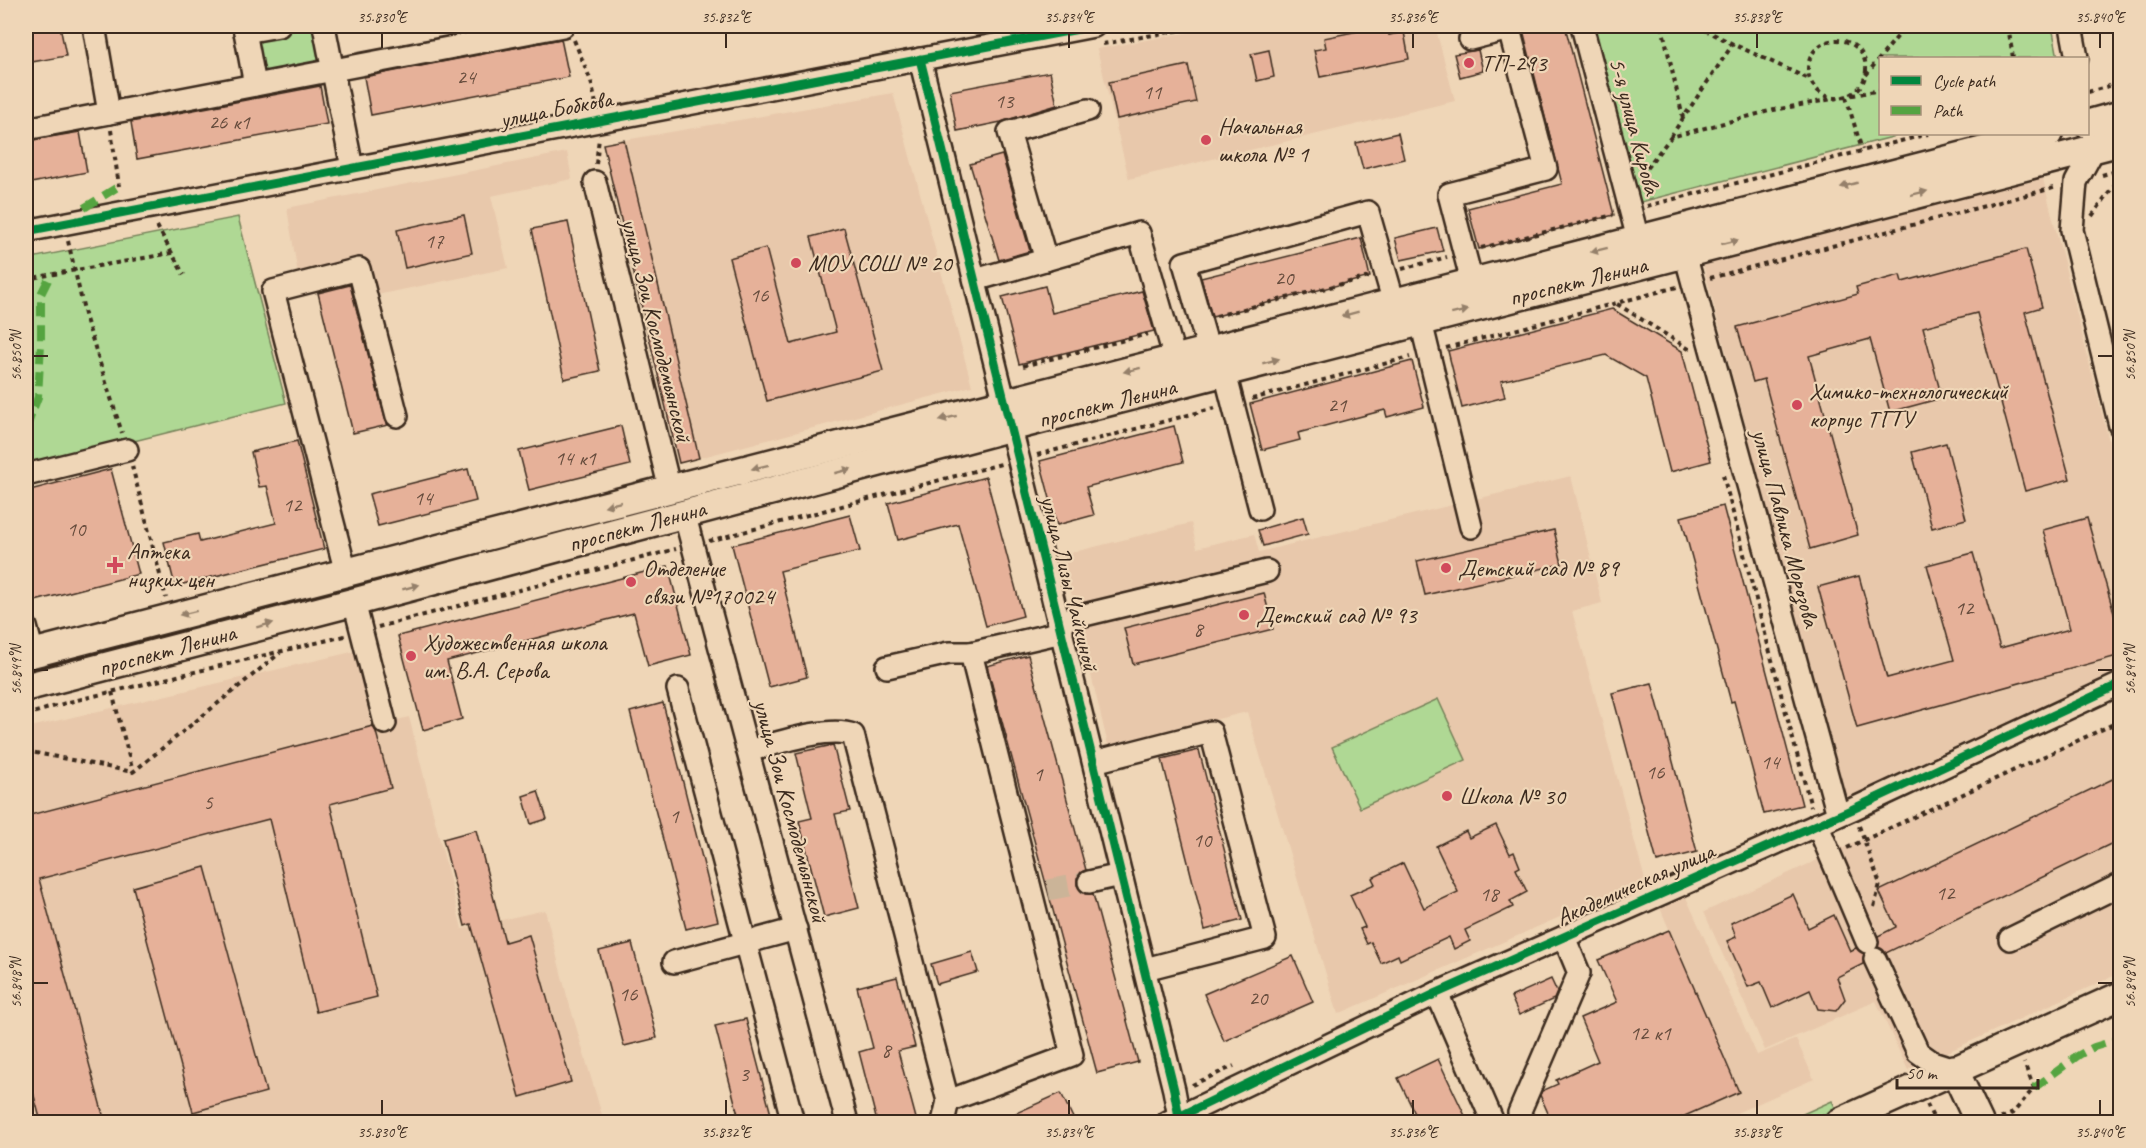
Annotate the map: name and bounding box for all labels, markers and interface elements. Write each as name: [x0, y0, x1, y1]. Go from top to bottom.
text: 35.830°E: [358, 8, 409, 27]
text: 35.832°E: [702, 8, 753, 27]
text: 35.834°E: [1045, 8, 1096, 27]
text: 35.836°E: [1389, 8, 1440, 27]
text: 35.838°E: [1733, 8, 1784, 27]
text: 35.840°E: [2076, 8, 2127, 27]
place label: ТП-293: [1481, 48, 1549, 78]
street label: 5-я улица Кирова: [1602, 54, 1668, 199]
marker: ТП-293: [1462, 56, 1476, 70]
legend: [1879, 57, 2089, 135]
house number: 24: [457, 64, 478, 90]
text: Cycle path: [1933, 70, 1996, 92]
house number: 11: [1143, 79, 1163, 105]
street label: улица Бобкова: [495, 83, 617, 135]
house number: 13: [995, 88, 1015, 114]
text: Path: [1933, 100, 1963, 122]
house number: 26 к1: [208, 109, 251, 135]
place label: Начальная школа № 1: [1218, 111, 1310, 169]
marker: Начальная школа № 1: [1199, 133, 1213, 147]
one-way arrow: [1840, 181, 1858, 190]
one-way arrow: [1910, 188, 1928, 198]
street label: улица Зои Космодемьянской: [614, 213, 700, 447]
house number: 17: [425, 228, 445, 254]
one-way arrow: [1721, 237, 1739, 246]
one-way arrow: [1590, 245, 1609, 255]
place label: МОУ СОШ № 20: [808, 248, 954, 278]
street label: проспект Ленина: [1506, 249, 1651, 313]
marker: МОУ СОШ № 20: [789, 256, 803, 270]
house number: 20: [1275, 265, 1295, 291]
house number: 16: [750, 282, 769, 308]
one-way arrow: [1451, 306, 1469, 316]
one-way arrow: [1341, 310, 1359, 320]
text: 56.850°N: [7, 328, 26, 381]
text: 56.850°N: [2121, 328, 2140, 381]
one-way arrow: [1262, 355, 1280, 365]
one-way arrow: [1122, 366, 1141, 376]
street label: проспект Ленина: [1035, 371, 1180, 435]
place label: Химико-технологический корпус ТГТУ: [1809, 376, 2010, 434]
house number: 21: [1328, 392, 1348, 418]
marker: Химико-технологический корпус ТГТУ: [1790, 398, 1804, 412]
one-way arrow: [939, 414, 957, 423]
street label: улица Павлика Морозова: [1744, 424, 1827, 632]
house number: 14 к1: [554, 445, 597, 471]
one-way arrow: [750, 462, 769, 472]
one-way arrow: [834, 466, 852, 475]
house number: 14: [414, 485, 435, 511]
street label: улица Лизы Чайкиной: [1033, 490, 1107, 676]
house number: 12: [283, 492, 303, 518]
street label: проспект Ленина: [565, 493, 710, 559]
one-way arrow: [604, 500, 622, 510]
house number: 10: [67, 516, 87, 542]
place label: Аптека низких цен: [127, 536, 216, 594]
place label: Отделение связи №170024: [643, 553, 776, 611]
place label: Детский сад № 89: [1458, 553, 1621, 583]
marker: Аптека низких цен: [108, 558, 122, 572]
marker: Детский сад № 89: [1439, 561, 1453, 575]
marker: Отделение связи №170024: [624, 575, 638, 589]
one-way arrow: [401, 581, 420, 591]
house number: 12: [1955, 595, 1975, 621]
place label: Детский сад № 93: [1256, 600, 1419, 630]
one-way arrow: [178, 608, 197, 618]
marker: Детский сад № 93: [1237, 608, 1251, 622]
house number: 8: [1193, 616, 1205, 642]
street label: проспект Ленина: [95, 617, 240, 683]
one-way arrow: [256, 620, 274, 629]
place label: Художественная школа им. В.А. Серова: [423, 627, 608, 685]
text: 56.849°N: [7, 642, 26, 695]
text: 56.849°N: [2121, 642, 2140, 695]
marker: Художественная школа им. В.А. Серова: [404, 649, 418, 663]
street label: улица Зои Космодемьянской: [746, 694, 836, 928]
house number: 14: [1761, 749, 1782, 775]
house number: 16: [1646, 759, 1665, 785]
house number: 1: [1033, 761, 1044, 787]
place label: Школа № 30: [1459, 781, 1567, 811]
house number: 5: [203, 789, 214, 815]
marker: Школа № 30: [1440, 789, 1454, 803]
house number: 1: [669, 803, 680, 829]
house number: 10: [1193, 827, 1213, 853]
street label: Академическая улица: [1551, 835, 1721, 932]
house number: 12: [1936, 880, 1956, 906]
house number: 18: [1480, 881, 1501, 907]
text: 56.848°N: [7, 955, 26, 1008]
text: 56.848°N: [2121, 955, 2140, 1008]
house number: 16: [619, 981, 638, 1007]
house number: 20: [1249, 985, 1269, 1011]
house number: 12 к1: [1629, 1020, 1672, 1046]
house number: 8: [881, 1037, 893, 1063]
scale bar: [1897, 1052, 2038, 1090]
house number: 3: [739, 1061, 750, 1087]
text: 50 m: [1906, 1062, 1939, 1084]
text: 35.830°E: [358, 1123, 409, 1142]
text: 35.832°E: [702, 1123, 753, 1142]
text: 35.834°E: [1045, 1123, 1096, 1142]
text: 35.836°E: [1389, 1123, 1440, 1142]
text: 35.838°E: [1733, 1123, 1784, 1142]
text: 35.840°E: [2076, 1123, 2127, 1142]

